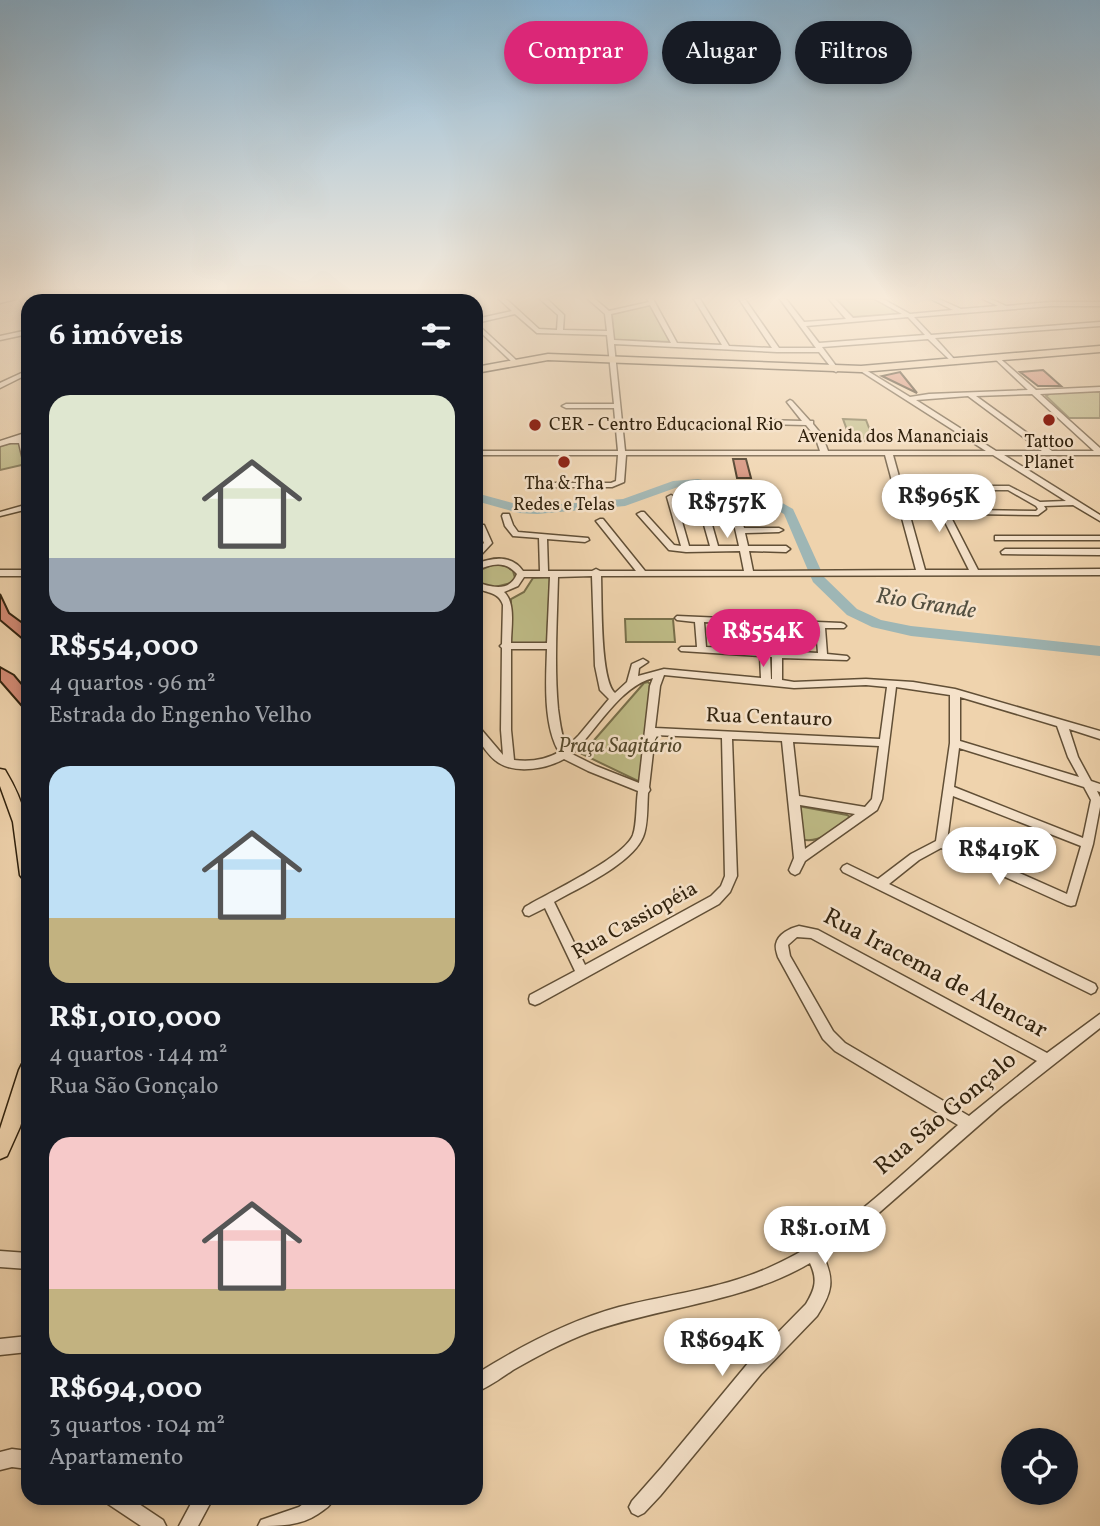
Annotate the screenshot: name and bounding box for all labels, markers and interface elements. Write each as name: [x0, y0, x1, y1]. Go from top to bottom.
chip: Comprar: [504, 21, 648, 84]
chip: Alugar: [662, 21, 781, 84]
chip: Filtros: [795, 21, 912, 84]
text: 6 imóveis: [49, 315, 183, 357]
icon: filters: [417, 317, 455, 355]
marker: Tattoo Planet: [1041, 412, 1057, 428]
place label: CER - Centro Educacional Rio: [549, 413, 783, 438]
marker: CER - Centro Educacional Rio: [527, 417, 543, 433]
street label: Avenida dos Mananciais: [797, 425, 989, 450]
place label: Tattoo Planet: [1024, 430, 1074, 476]
icon: home: [189, 441, 315, 567]
marker: Tha & Tha Redes e Telas: [556, 454, 572, 470]
place label: Tha & Tha Redes e Telas: [513, 472, 615, 518]
pin: R$965K: [882, 475, 996, 534]
pin: R$757K: [670, 480, 784, 540]
text: R$965K: [898, 481, 980, 513]
text: R$757K: [688, 487, 766, 519]
water label: Rio Grande: [874, 580, 979, 628]
pin: R$554K: [706, 610, 820, 669]
text: R$554K: [722, 616, 804, 648]
text: R$554,000: [49, 626, 199, 668]
text: 4 quartos · 96 m²: [49, 668, 216, 700]
text: Estrada do Engenho Velho: [49, 700, 312, 732]
street label: Rua Centauro: [705, 701, 833, 735]
park label: Praça Sagitário: [558, 732, 682, 761]
icon: home: [189, 812, 315, 938]
pin: R$419K: [942, 828, 1056, 887]
text: R$419K: [958, 834, 1040, 866]
street label: Rua Cassiopéia: [567, 875, 703, 967]
street label: Rua Iracema de Alencar: [817, 900, 1053, 1048]
text: R$1,010,000: [49, 997, 221, 1039]
text: 4 quartos · 144 m²: [49, 1039, 227, 1071]
street label: Rua São Gonçalo: [867, 1044, 1025, 1184]
text: Rua São Gonçalo: [49, 1071, 218, 1103]
icon: home: [189, 1183, 315, 1309]
pin: R$1.01M: [760, 1206, 890, 1266]
text: R$1.01M: [780, 1213, 870, 1245]
pin: R$694K: [665, 1318, 779, 1378]
text: R$694K: [680, 1325, 764, 1357]
text: R$694,000: [49, 1368, 202, 1410]
text: 3 quartos · 104 m²: [49, 1410, 225, 1442]
map controls: [1001, 1428, 1078, 1505]
button: locate: [1001, 1428, 1078, 1505]
text: Apartamento: [49, 1442, 183, 1474]

